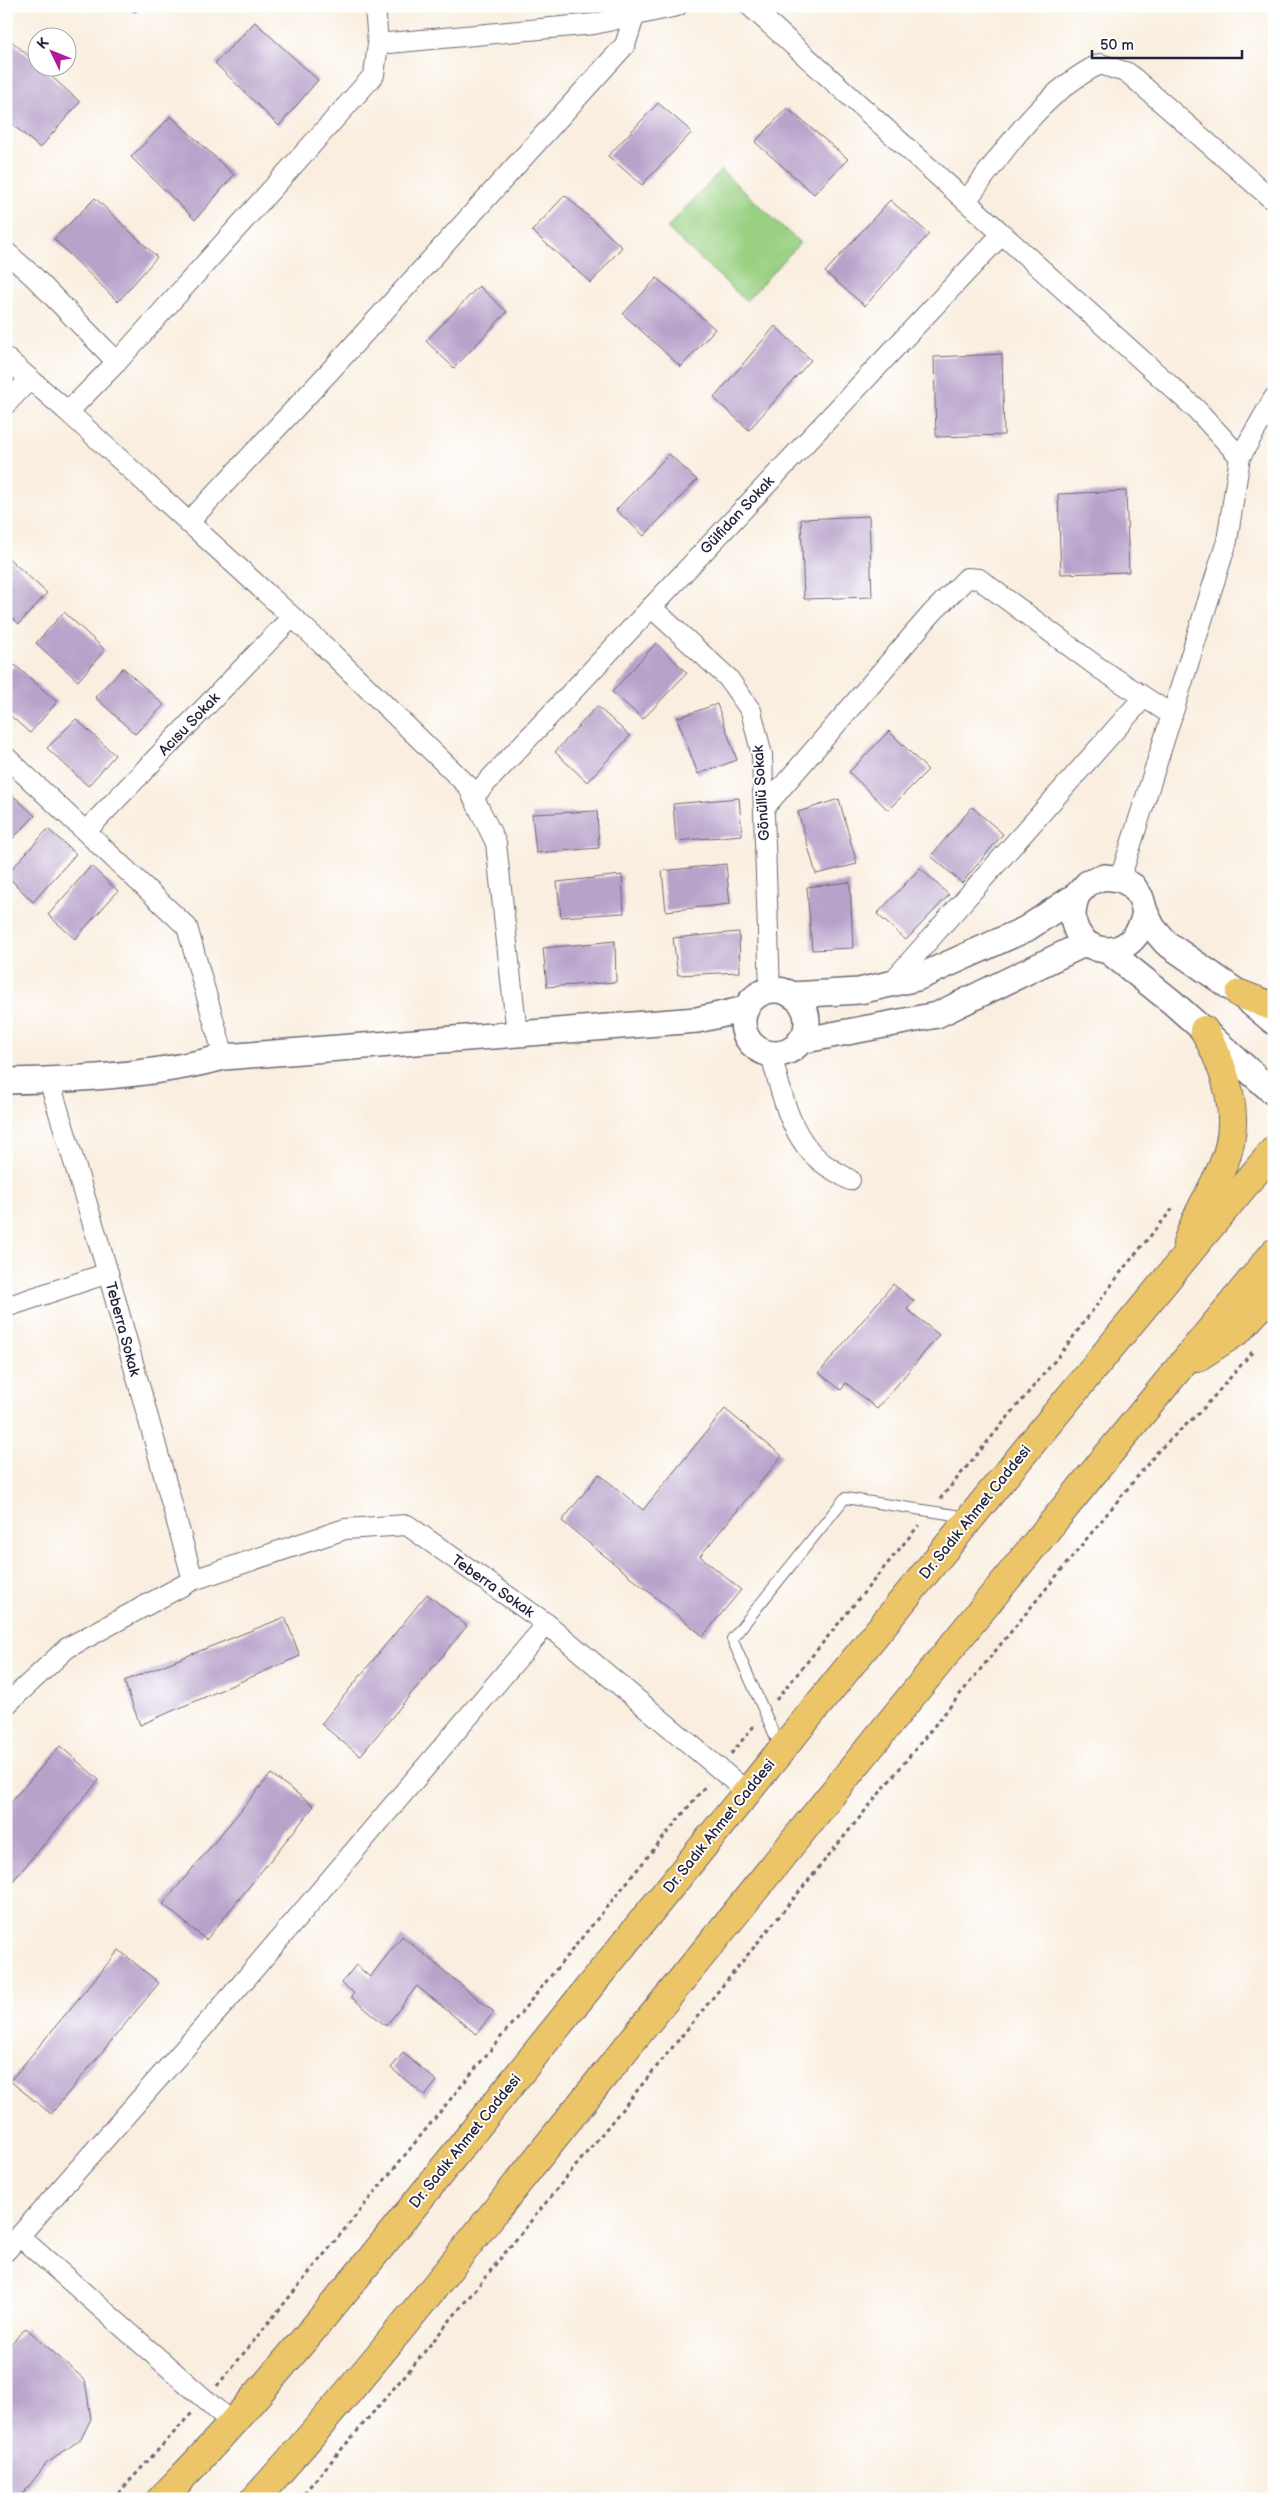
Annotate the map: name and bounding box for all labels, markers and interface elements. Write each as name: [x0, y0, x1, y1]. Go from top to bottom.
north arrow: [28, 28, 78, 78]
scale bar: [1092, 28, 1242, 60]
text: K: [33, 34, 53, 53]
text: 50 m: [1100, 36, 1134, 55]
street label: Gülfidan Sokak: [696, 472, 779, 558]
street label: Acısu Sokak: [155, 688, 225, 760]
street label: Gönüllü Sokak: [749, 744, 774, 841]
street label: Teberra Sokak: [101, 1280, 144, 1379]
street label: Dr. Sadık Ahmet Caddesi: [915, 1441, 1035, 1583]
street label: Teberra Sokak: [448, 1551, 538, 1622]
street label: Dr. Sadık Ahmet Caddesi: [659, 1755, 779, 1897]
street label: Dr. Sadık Ahmet Caddesi: [405, 2070, 525, 2212]

